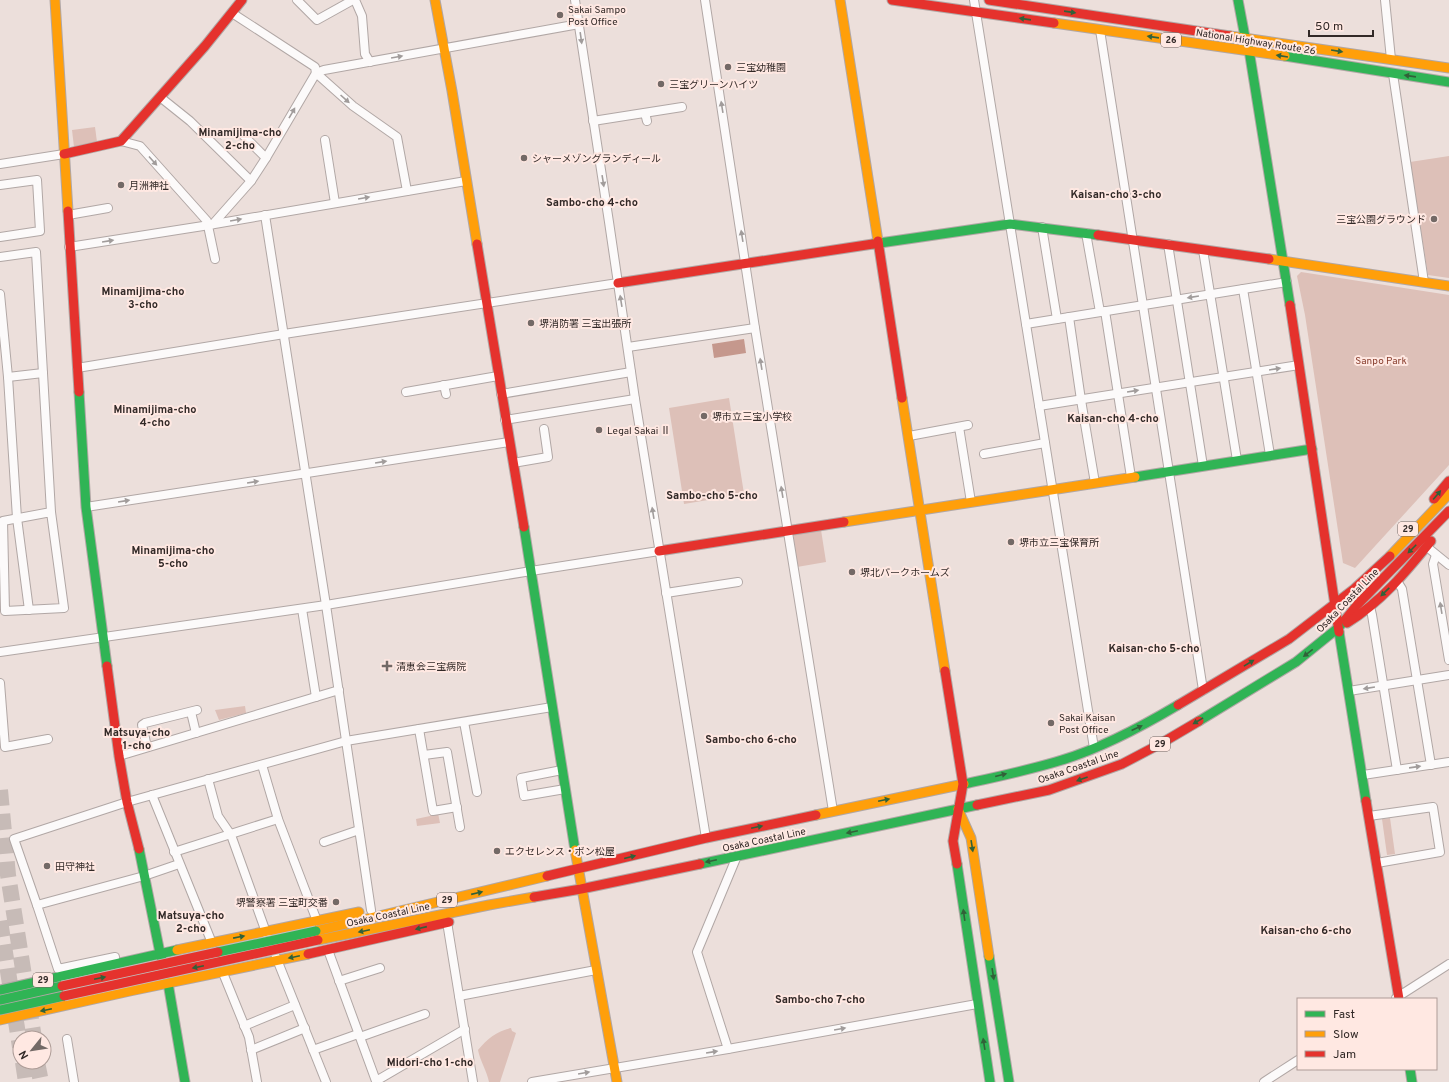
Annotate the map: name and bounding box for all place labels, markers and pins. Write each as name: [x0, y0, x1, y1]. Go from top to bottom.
place label: Sakai Sampo Post Office: [568, 4, 626, 29]
marker: Sakai Sampo Post Office: [555, 10, 565, 20]
marker: 三宝幼稚園: [723, 62, 733, 72]
place label: 三宝幼稚園: [736, 62, 786, 75]
marker: 三宝グリーンハイツ: [656, 79, 666, 89]
place label: 三宝グリーンハイツ: [669, 79, 758, 92]
marker: シャーメゾングランディール: [519, 153, 529, 163]
place label: シャーメゾングランディール: [532, 153, 661, 166]
marker: 月洲神社: [116, 180, 126, 190]
place label: 月洲神社: [129, 180, 169, 193]
place label: 三宝公園グラウンド: [1336, 214, 1426, 227]
marker: 三宝公園グラウンド: [1429, 214, 1439, 224]
marker: 堺消防署 三宝出張所: [526, 318, 536, 328]
place label: 堺消防署 三宝出張所: [539, 318, 631, 331]
marker: 堺市立三宝小学校: [699, 411, 709, 421]
place label: 堺市立三宝小学校: [712, 411, 792, 424]
marker: Legal Sakai Ⅱ: [594, 425, 604, 435]
place label: Legal Sakai Ⅱ: [607, 425, 671, 438]
marker: 堺市立三宝保育所: [1006, 537, 1016, 547]
place label: 堺市立三宝保育所: [1019, 537, 1099, 550]
marker: 堺北パークホームズ: [847, 567, 857, 577]
place label: 堺北パークホームズ: [860, 567, 950, 580]
marker: 清恵会三宝病院: [381, 660, 393, 672]
place label: 清恵会三宝病院: [396, 661, 466, 674]
place label: Sakai Kaisan Post Office: [1059, 712, 1115, 737]
marker: Sakai Kaisan Post Office: [1046, 718, 1056, 728]
marker: エクセレンス・ボン松屋: [492, 846, 502, 856]
place label: エクセレンス・ボン松屋: [505, 846, 615, 859]
marker: 田守神社: [42, 861, 52, 871]
place label: 田守神社: [55, 861, 95, 874]
place label: 堺警察署 三宝町交番: [236, 897, 328, 910]
marker: 堺警察署 三宝町交番: [331, 897, 341, 907]

